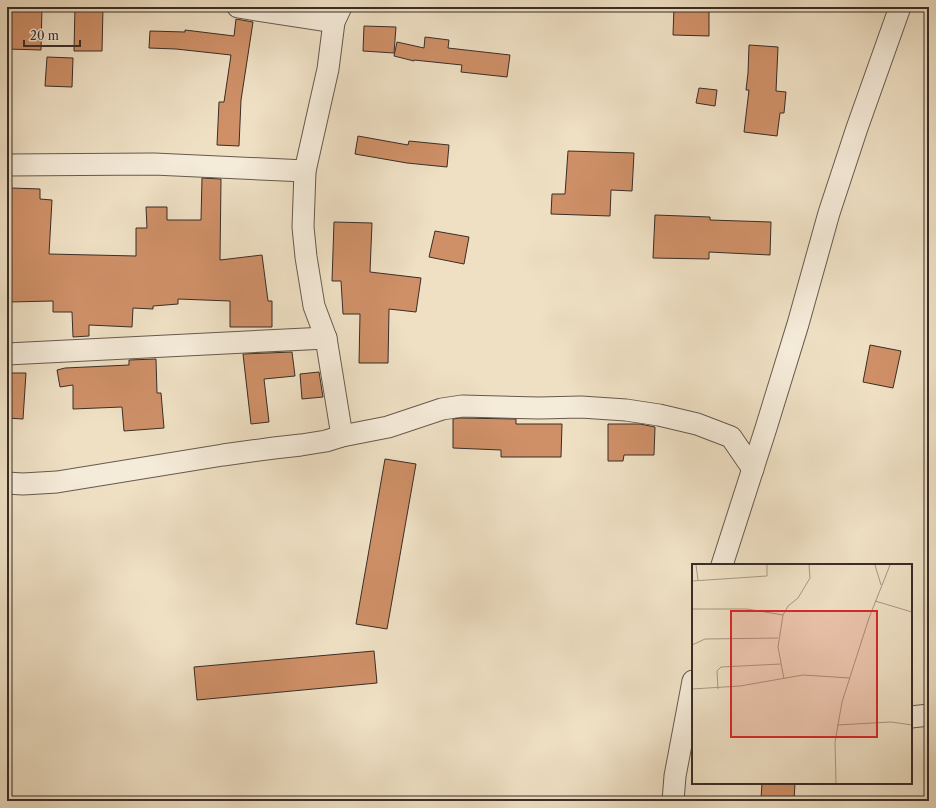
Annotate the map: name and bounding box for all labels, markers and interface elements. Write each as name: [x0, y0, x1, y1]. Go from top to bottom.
scale bar: [24, 22, 80, 48]
text: 20 m: [30, 28, 59, 43]
inset map: [692, 564, 912, 784]

